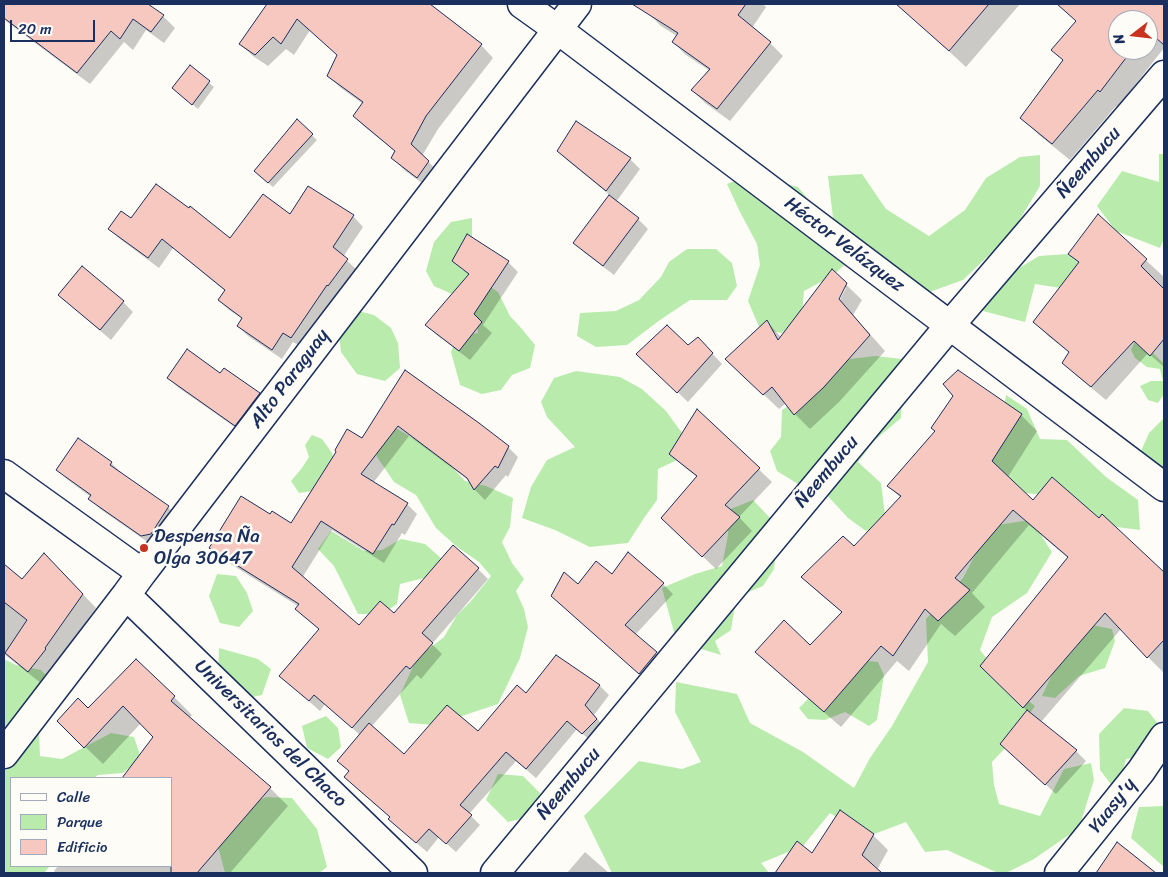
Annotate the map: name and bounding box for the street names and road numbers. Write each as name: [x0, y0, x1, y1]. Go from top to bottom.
street label: Ñeembucu: [1052, 123, 1126, 203]
street label: Héctor Velázquez: [779, 192, 909, 298]
street label: Alto Paraguay: [245, 325, 335, 433]
street label: Ñeembucu: [790, 431, 864, 513]
street label: Universitarios del Chaco: [189, 655, 351, 813]
street label: Ñeembucu: [532, 743, 606, 825]
street label: Yuasy'y: [1084, 774, 1142, 838]

